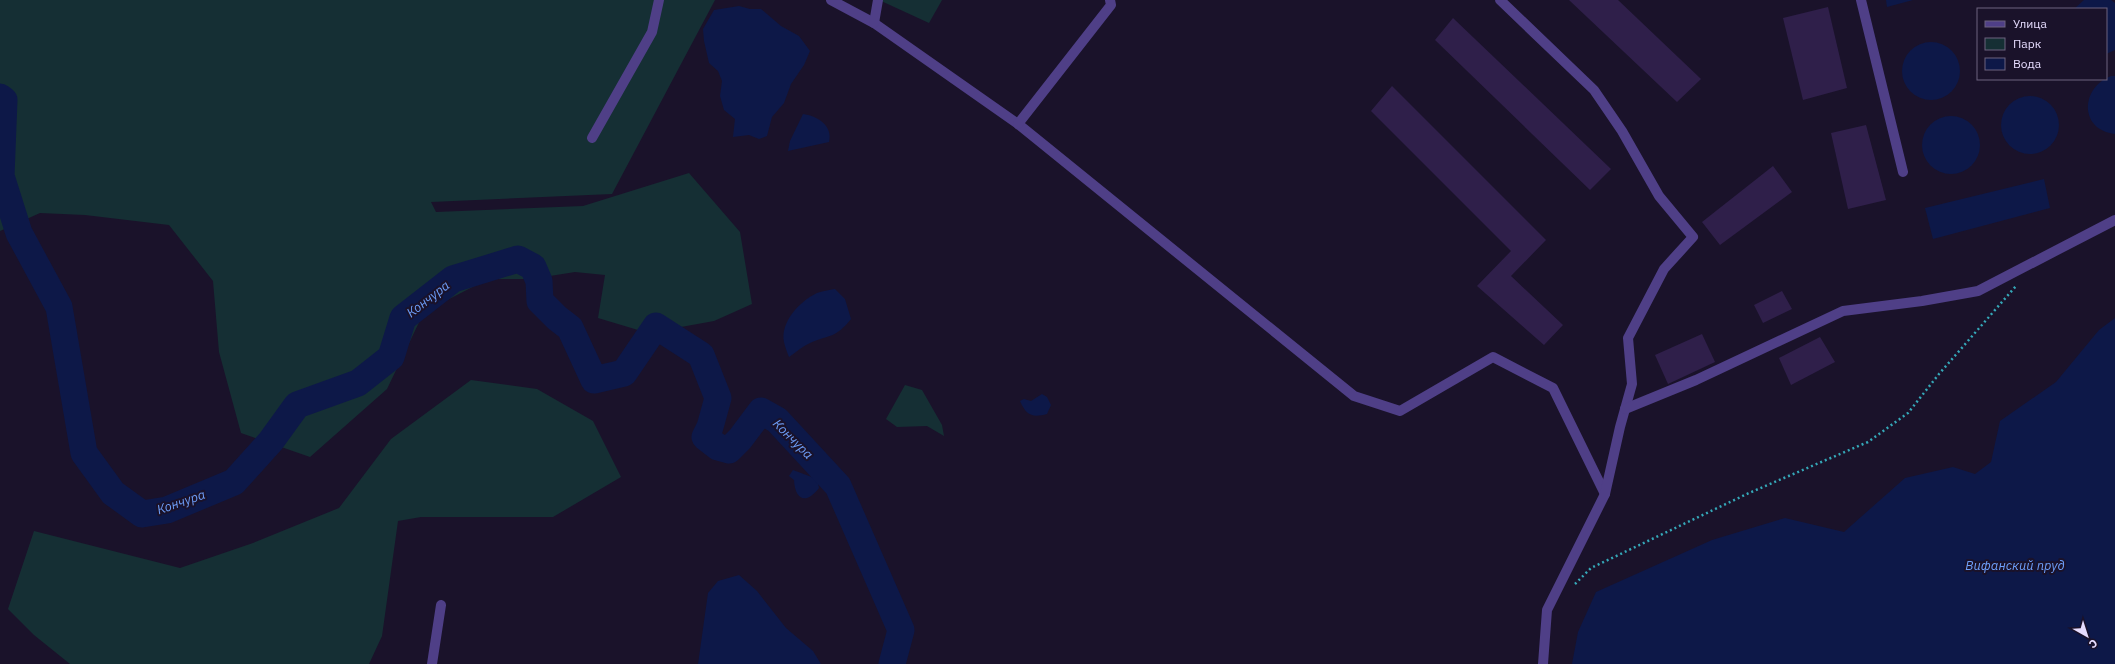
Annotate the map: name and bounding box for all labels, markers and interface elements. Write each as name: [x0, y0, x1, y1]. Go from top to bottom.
legend: [1977, 8, 2107, 80]
text: Улица: [2013, 16, 2047, 31]
text: Парк: [2013, 36, 2042, 51]
text: Вода: [2013, 56, 2042, 71]
water label: Кончура: [403, 277, 453, 321]
water label: Кончура: [769, 415, 817, 463]
water label: Кончура: [154, 486, 208, 518]
water label: Вифанский пруд: [1965, 557, 2065, 574]
north arrow: [2067, 616, 2107, 656]
text: С: [2086, 636, 2100, 651]

